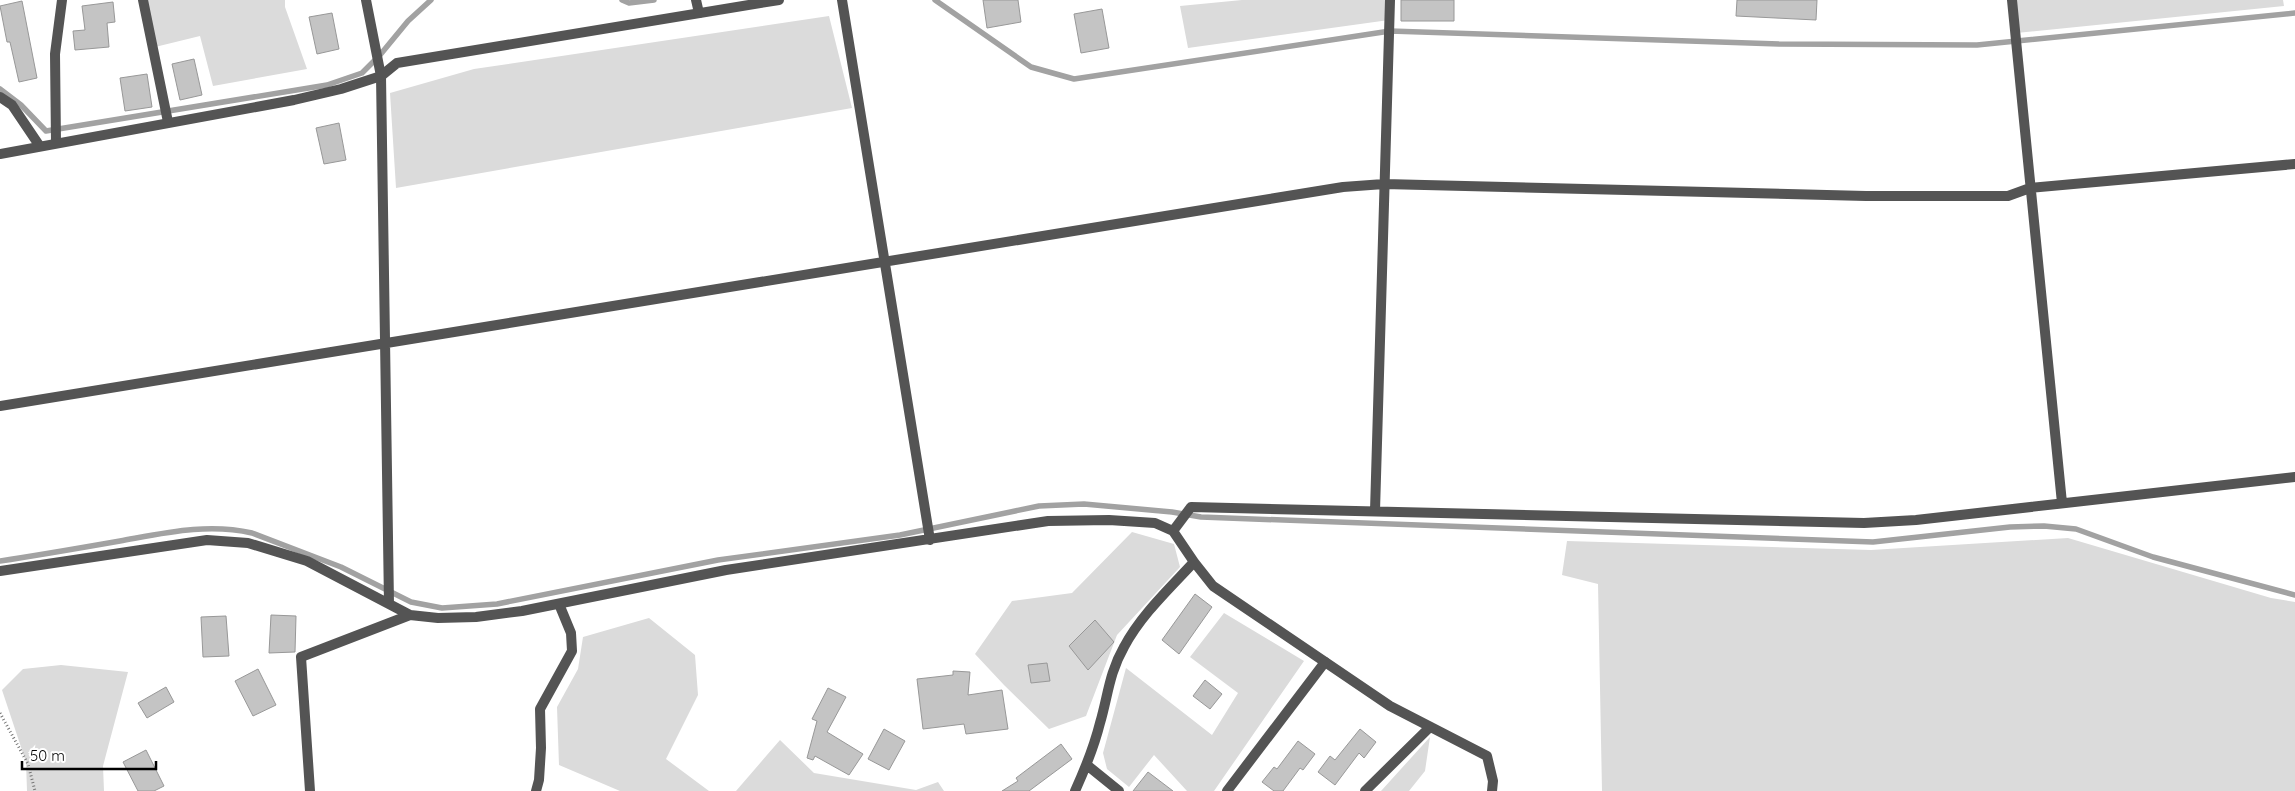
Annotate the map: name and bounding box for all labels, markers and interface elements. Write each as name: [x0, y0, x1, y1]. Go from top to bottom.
scale bar: [22, 738, 156, 770]
text: 50 m: [30, 746, 65, 765]

